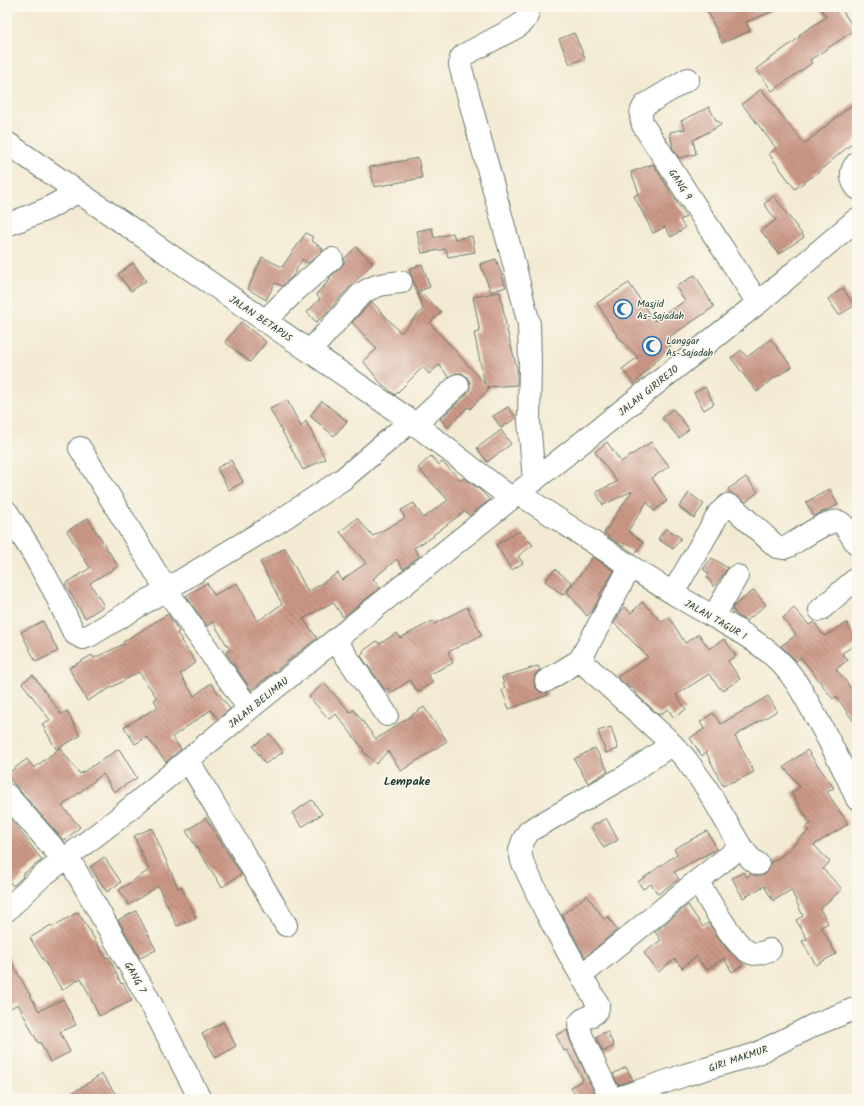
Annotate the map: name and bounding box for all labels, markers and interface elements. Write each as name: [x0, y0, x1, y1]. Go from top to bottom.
street label: GANG 9: [664, 166, 696, 203]
street label: JALAN BETAPUS: [226, 292, 296, 346]
place label: Masjid As-Sajadah: [637, 296, 684, 324]
mosque icon: Masjid As-Sajadah: [612, 298, 634, 320]
place label: Langgar As-Sajadah: [666, 333, 713, 361]
mosque icon: Langgar As-Sajadah: [641, 335, 663, 357]
street label: JALAN GIRIREJO: [615, 361, 682, 420]
street label: JALAN TAGUR 1: [681, 596, 750, 644]
street label: JALAN BELIMAU: [225, 673, 292, 732]
district label: Lempake: [384, 772, 430, 791]
street label: GANG 7: [120, 959, 150, 996]
street label: GIRI MAKMUR: [707, 1041, 770, 1077]

